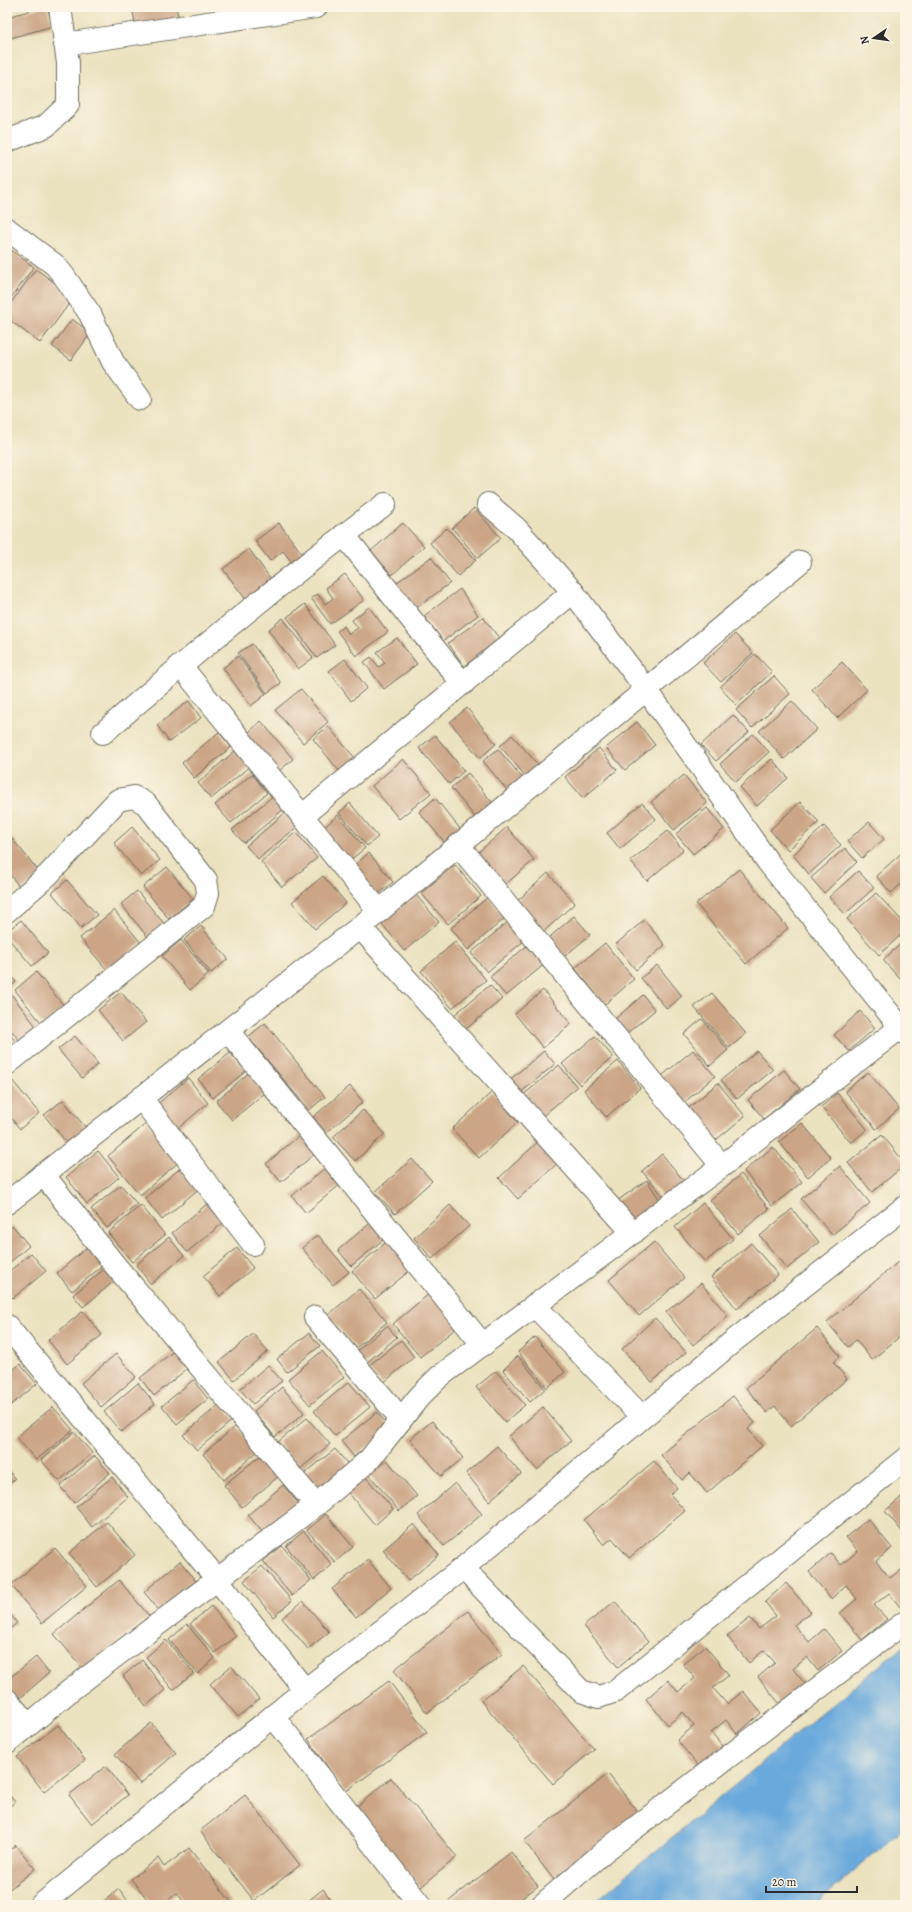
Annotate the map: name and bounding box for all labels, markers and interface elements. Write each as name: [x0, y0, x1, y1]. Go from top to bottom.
north arrow: [854, 18, 894, 58]
text: N: [857, 35, 873, 46]
scale bar: [766, 1868, 857, 1894]
text: 20 m: [772, 1874, 796, 1890]

